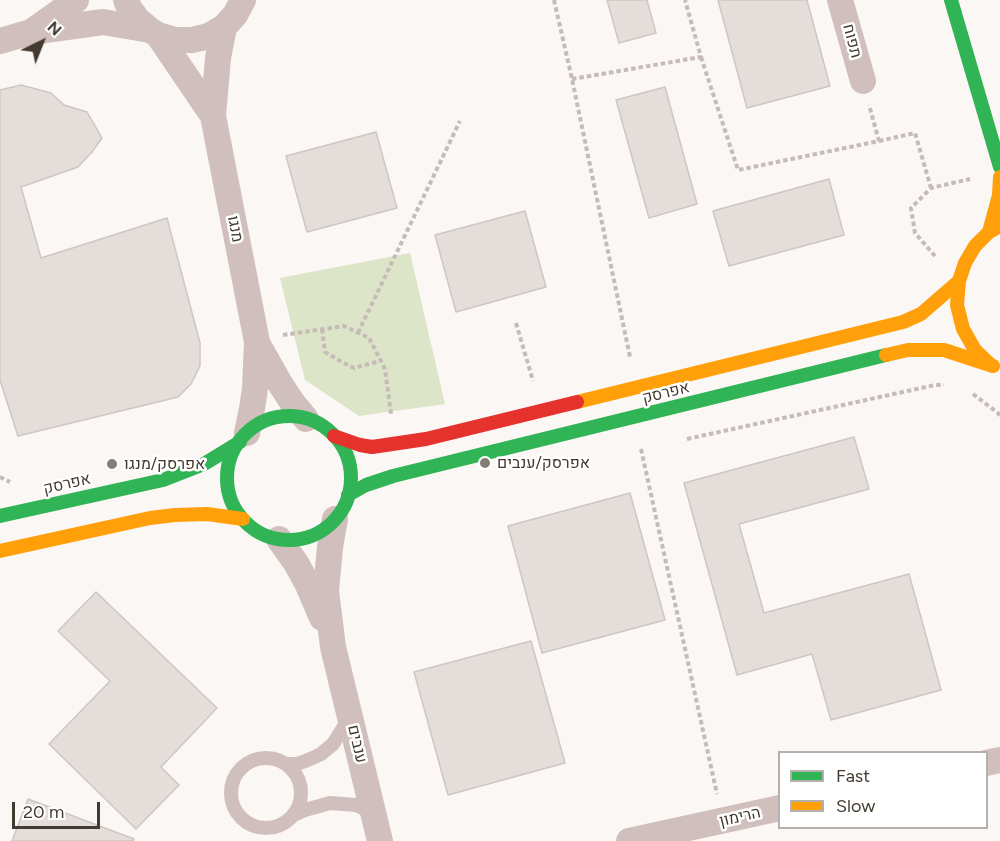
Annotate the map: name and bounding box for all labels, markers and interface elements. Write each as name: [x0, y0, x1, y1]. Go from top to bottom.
north arrow: [12, 12, 72, 72]
text: N: [44, 17, 66, 40]
street label: תפוח: [838, 22, 866, 60]
street label: מנגו: [223, 214, 247, 244]
street label: אפרסק: [640, 378, 692, 408]
place label: אפרסק/ענבים: [497, 453, 590, 473]
place label: אפרסק/מנגו: [124, 454, 205, 474]
marker: אפרסק/ענבים: [478, 456, 492, 470]
marker: אפרסק/מנגו: [105, 457, 119, 471]
street label: אפרסק: [41, 469, 93, 499]
street label: ענבים: [343, 723, 371, 765]
legend: [778, 751, 988, 829]
text: Fast: [836, 765, 870, 787]
scale bar: [15, 790, 104, 828]
text: Slow: [836, 795, 875, 817]
text: 20 m: [23, 801, 64, 823]
street label: הרימון: [718, 803, 762, 831]

